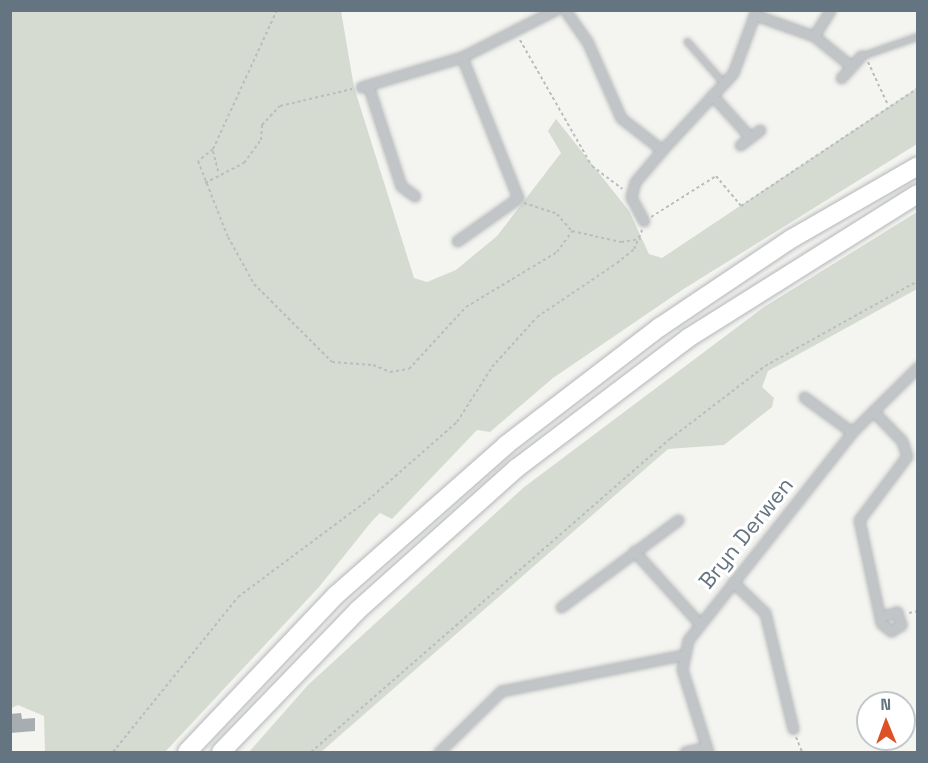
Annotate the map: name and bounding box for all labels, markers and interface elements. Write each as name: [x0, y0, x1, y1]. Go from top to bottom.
street label: Bryn Derwen: [693, 472, 799, 594]
north arrow: [856, 691, 916, 751]
text: N: [880, 694, 891, 715]

